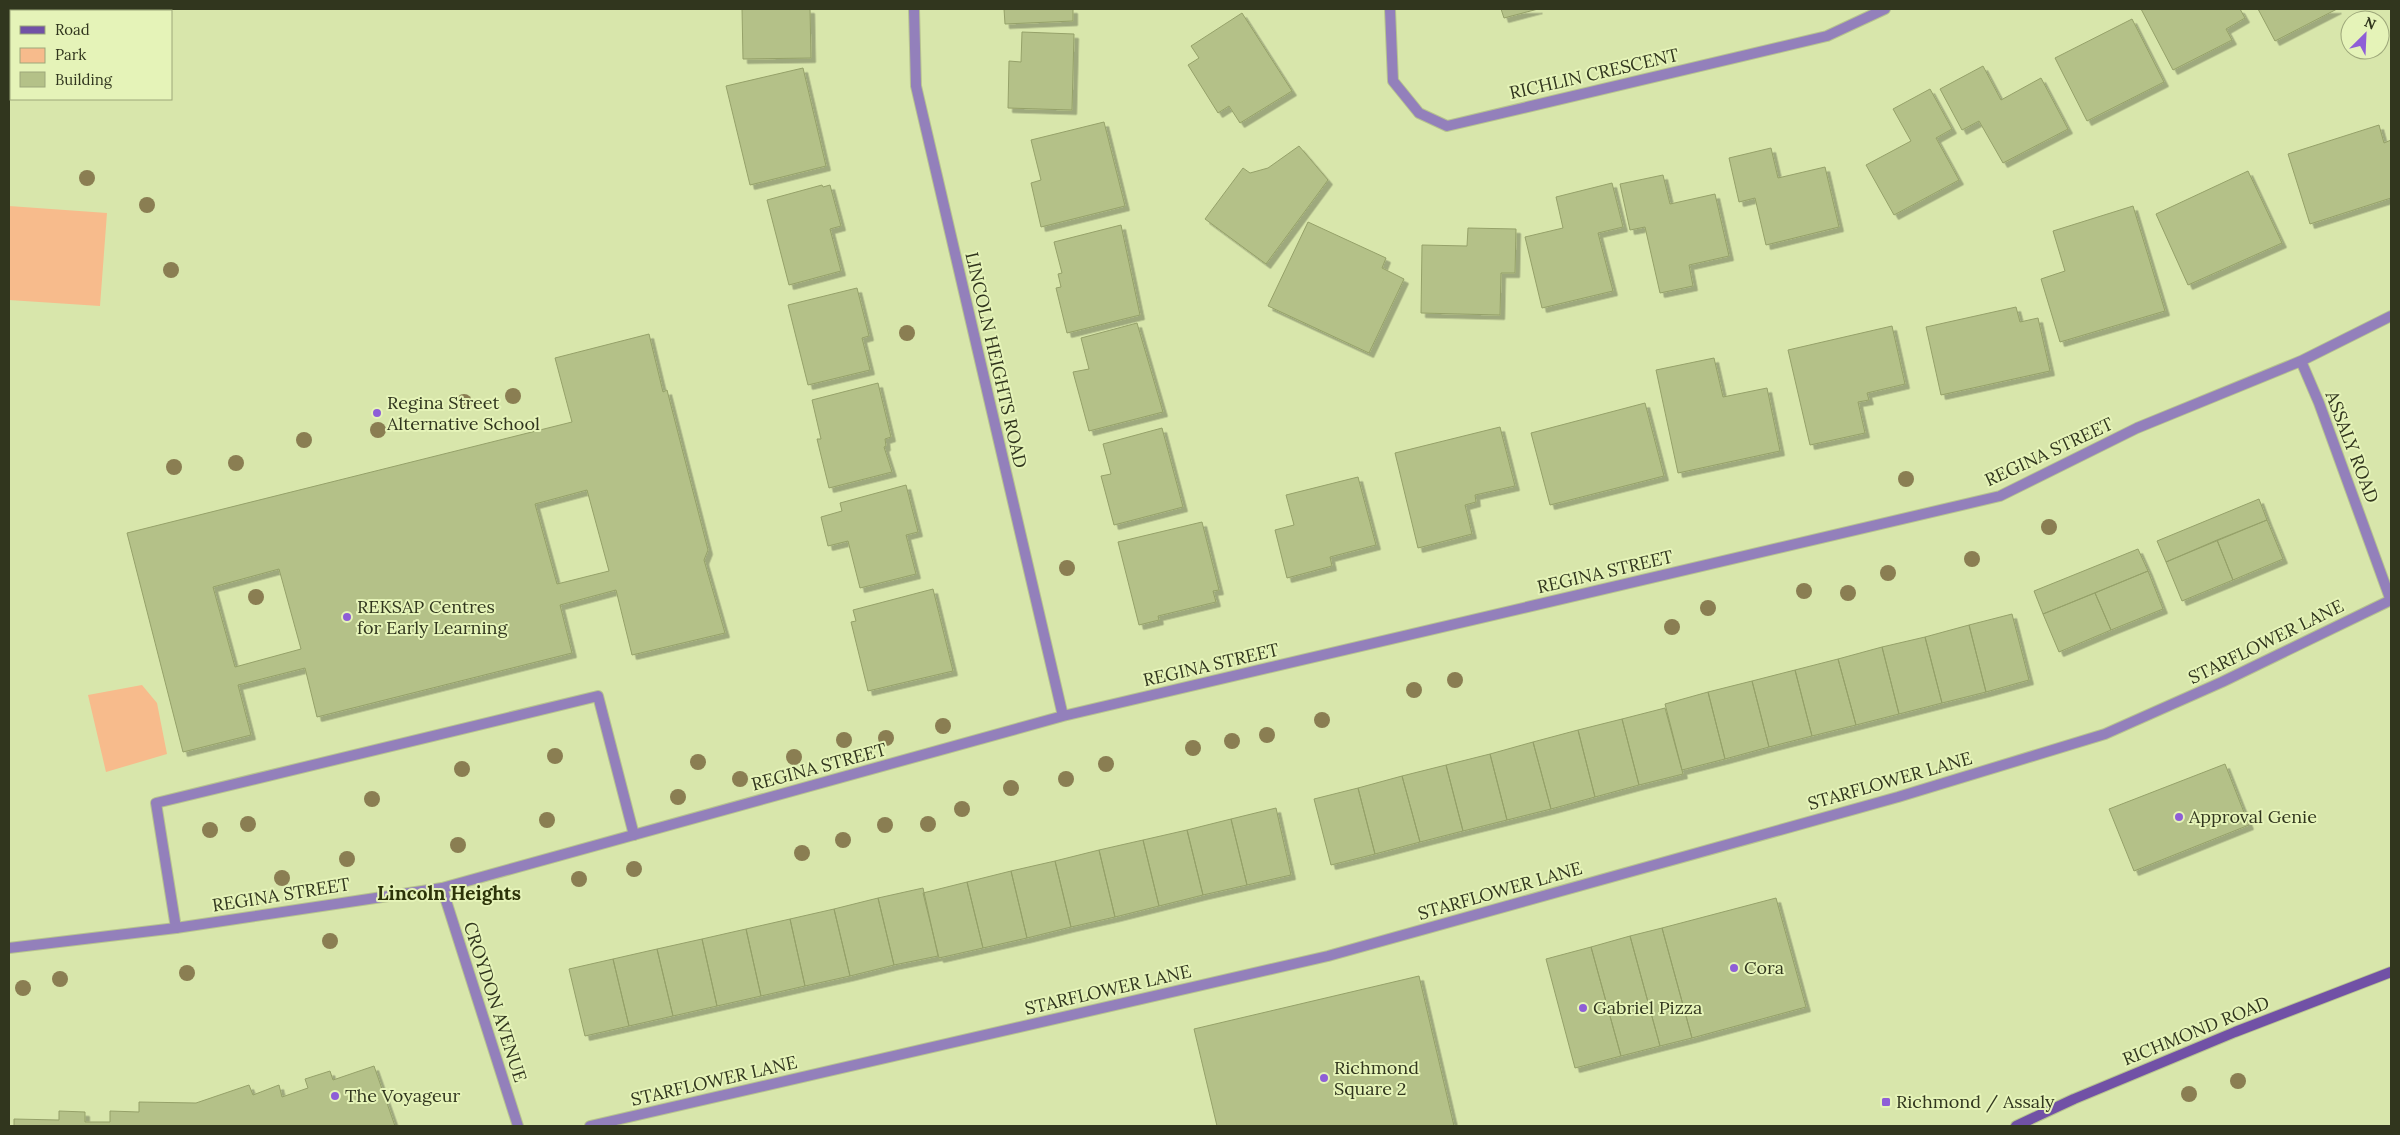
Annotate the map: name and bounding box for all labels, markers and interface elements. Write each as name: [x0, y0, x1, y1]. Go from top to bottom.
legend: [10, 10, 172, 100]
north arrow: [2340, 10, 2390, 60]
text: N: [2362, 13, 2379, 34]
text: Road: [55, 20, 90, 39]
street label: RICHLIN CRESCENT: [1507, 43, 1681, 104]
text: Park: [55, 45, 86, 64]
text: Building: [55, 70, 113, 89]
street label: LINCOLN HEIGHTS ROAD: [960, 250, 1033, 470]
street label: ASSALY ROAD: [2320, 387, 2384, 506]
place label: Regina Street Alternative School: [386, 391, 540, 435]
marker: Regina Street Alternative School: [371, 407, 383, 419]
street label: REGINA STREET: [1981, 412, 2117, 491]
street label: REGINA STREET: [1535, 545, 1676, 598]
street label: STARFLOWER LANE: [2184, 594, 2347, 689]
place label: REKSAP Centres for Early Learning: [357, 595, 508, 639]
marker: REKSAP Centres for Early Learning: [341, 611, 353, 623]
street label: REGINA STREET: [1141, 638, 1282, 691]
street label: REGINA STREET: [749, 737, 889, 796]
street label: STARFLOWER LANE: [1805, 746, 1975, 815]
place label: Approval Genie: [2188, 805, 2317, 828]
marker: Approval Genie: [2173, 811, 2185, 823]
street label: STARFLOWER LANE: [1415, 856, 1585, 925]
street label: REGINA STREET: [211, 872, 352, 917]
district label: Lincoln Heights: [377, 881, 521, 905]
street label: CROYDON AVENUE: [459, 919, 532, 1085]
place label: Cora: [1744, 956, 1784, 979]
street label: STARFLOWER LANE: [1023, 959, 1193, 1020]
marker: Cora: [1728, 962, 1740, 974]
street label: RICHMOND ROAD: [2119, 991, 2273, 1070]
place label: Gabriel Pizza: [1593, 996, 1702, 1019]
marker: Gabriel Pizza: [1577, 1002, 1589, 1014]
street label: STARFLOWER LANE: [629, 1050, 799, 1111]
place label: Richmond Square 2: [1334, 1056, 1419, 1100]
marker: Richmond Square 2: [1318, 1072, 1330, 1084]
place label: The Voyageur: [345, 1084, 460, 1107]
marker: The Voyageur: [329, 1090, 341, 1102]
place label: Richmond / Assaly: [1896, 1090, 2055, 1113]
marker: Richmond / Assaly: [1880, 1096, 1892, 1108]

